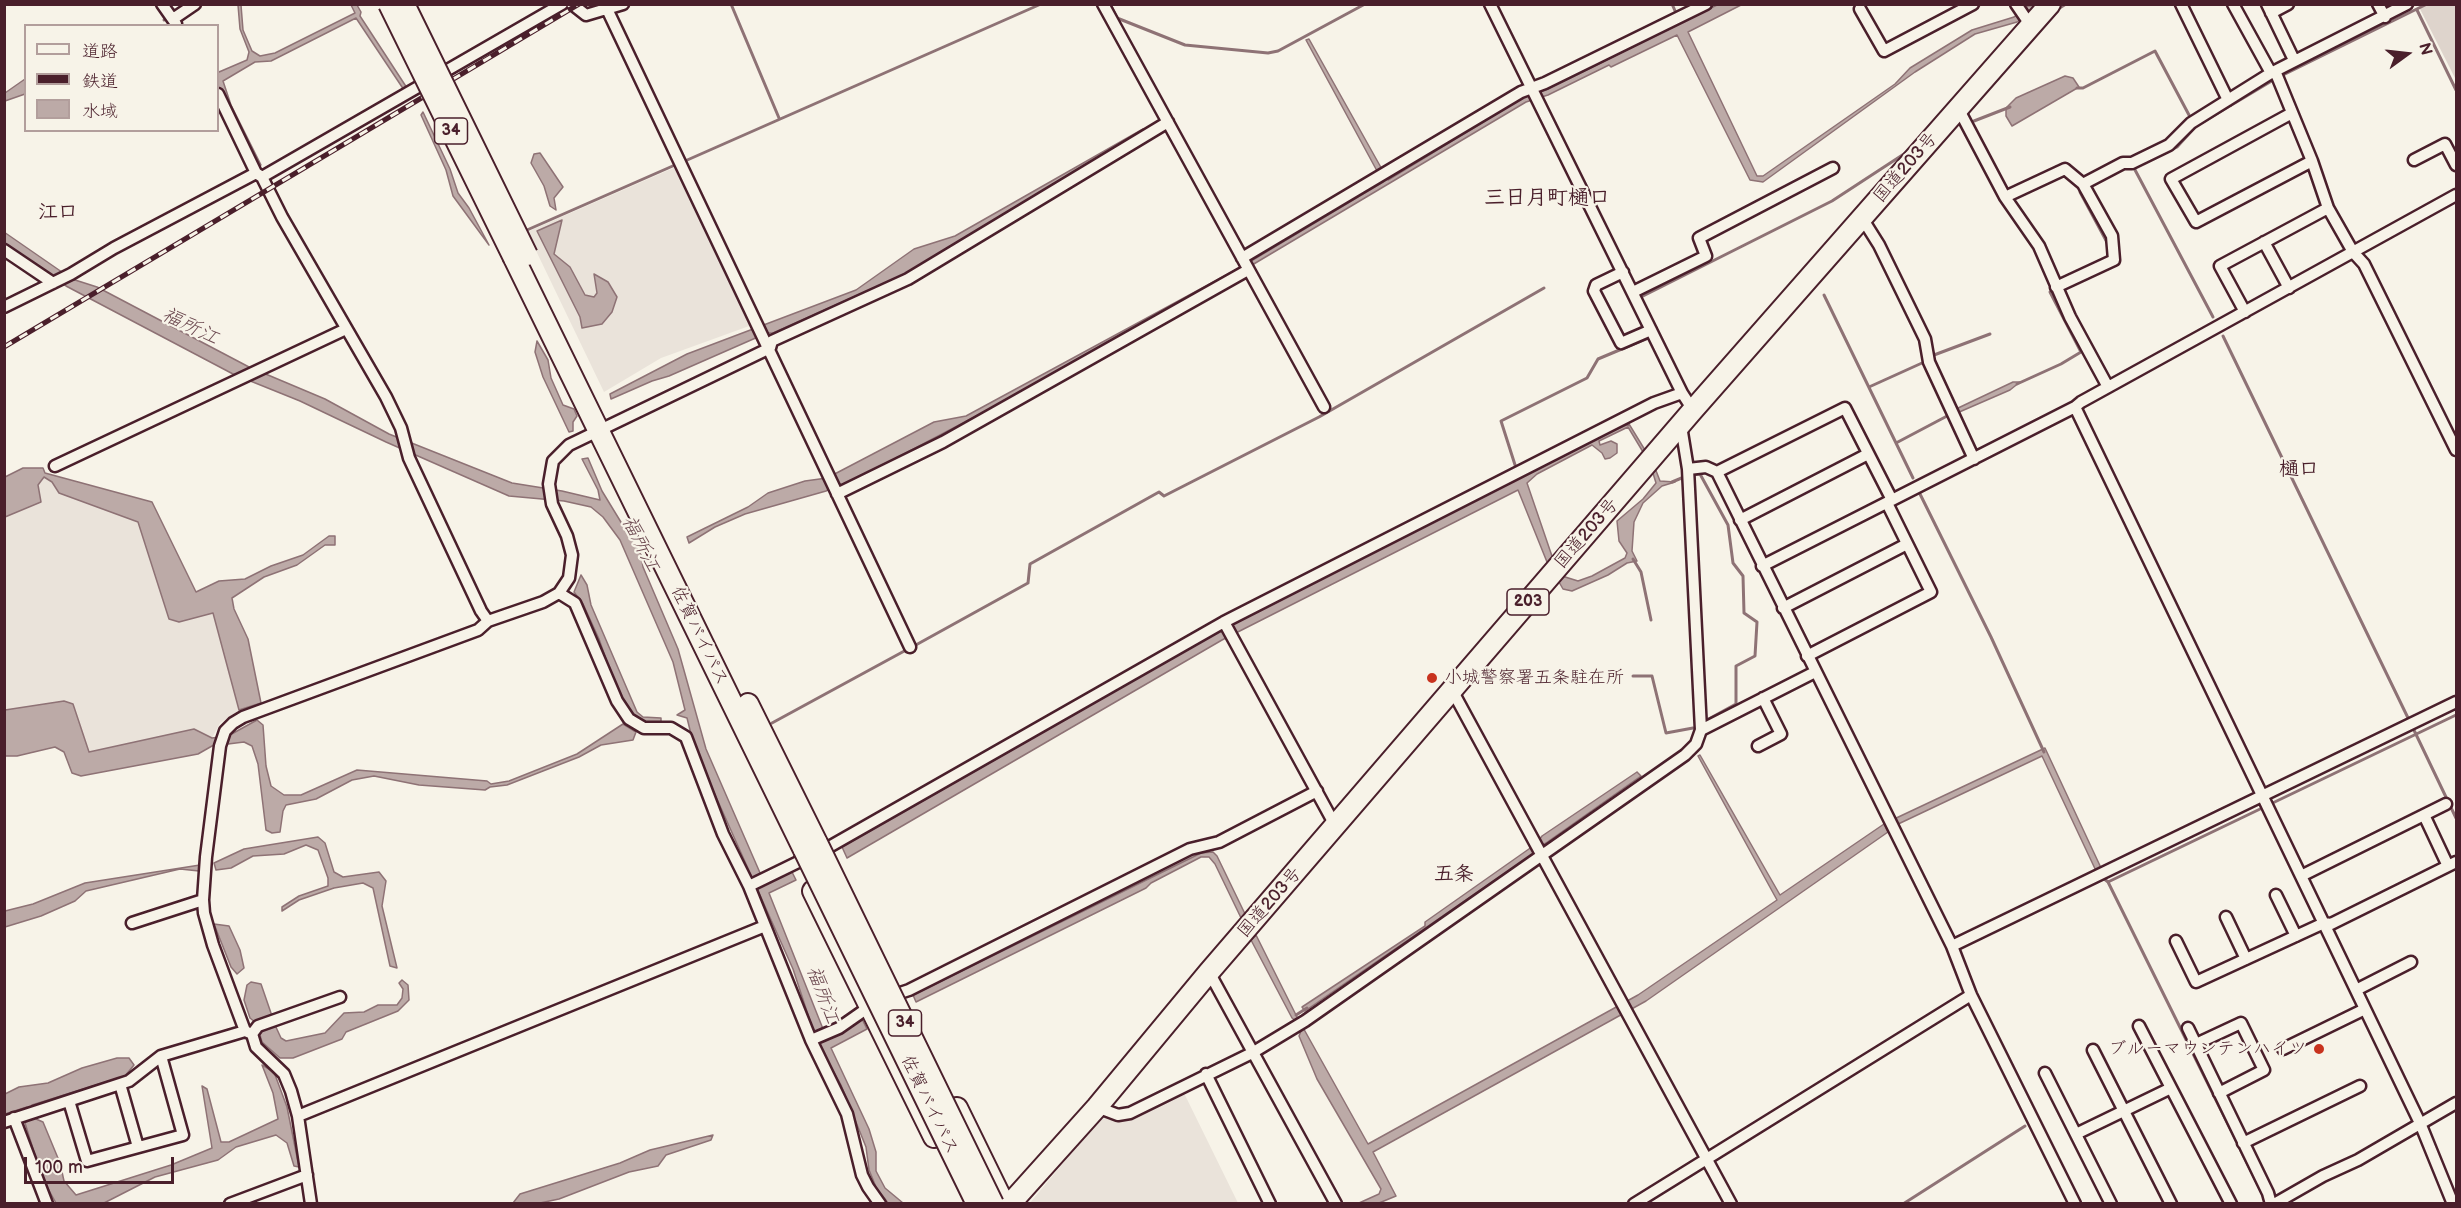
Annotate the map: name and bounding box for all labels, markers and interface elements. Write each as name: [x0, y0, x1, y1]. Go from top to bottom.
legend: [24, 24, 219, 132]
north arrow: [2377, 24, 2437, 84]
text: 道路: [82, 41, 118, 62]
text: N: [2414, 41, 2436, 57]
text: 鉄道: [82, 71, 118, 92]
text: 水域: [82, 101, 118, 122]
road number: 34: [434, 118, 468, 144]
street label: 国道203号: [1870, 128, 1942, 208]
district label: 三日月町樋口: [1484, 186, 1610, 212]
district label: 江口: [38, 201, 78, 225]
water label: 福所江: [158, 303, 222, 351]
district label: 樋口: [2279, 458, 2319, 482]
street label: 国道203号: [1551, 494, 1623, 574]
water label: 福所江: [616, 512, 664, 576]
street label: 佐賀バイパス: [666, 583, 732, 689]
road number: 203: [1507, 589, 1549, 615]
place label: 小城警察署五条駐在所: [1444, 667, 1624, 689]
marker: 小城警察署五条駐在所: [1425, 671, 1439, 685]
street label: 国道203号: [1234, 863, 1306, 943]
district label: 五条: [1434, 863, 1474, 887]
water label: 福所江: [800, 963, 844, 1027]
road number: 34: [888, 1010, 922, 1036]
place label: ブルーマウンテンハイツ: [2108, 1038, 2307, 1060]
marker: ブルーマウンテンハイツ: [2312, 1042, 2326, 1056]
street label: 佐賀バイパス: [896, 1052, 962, 1158]
scale bar: [27, 1145, 177, 1183]
text: 100 m: [35, 1157, 83, 1178]

